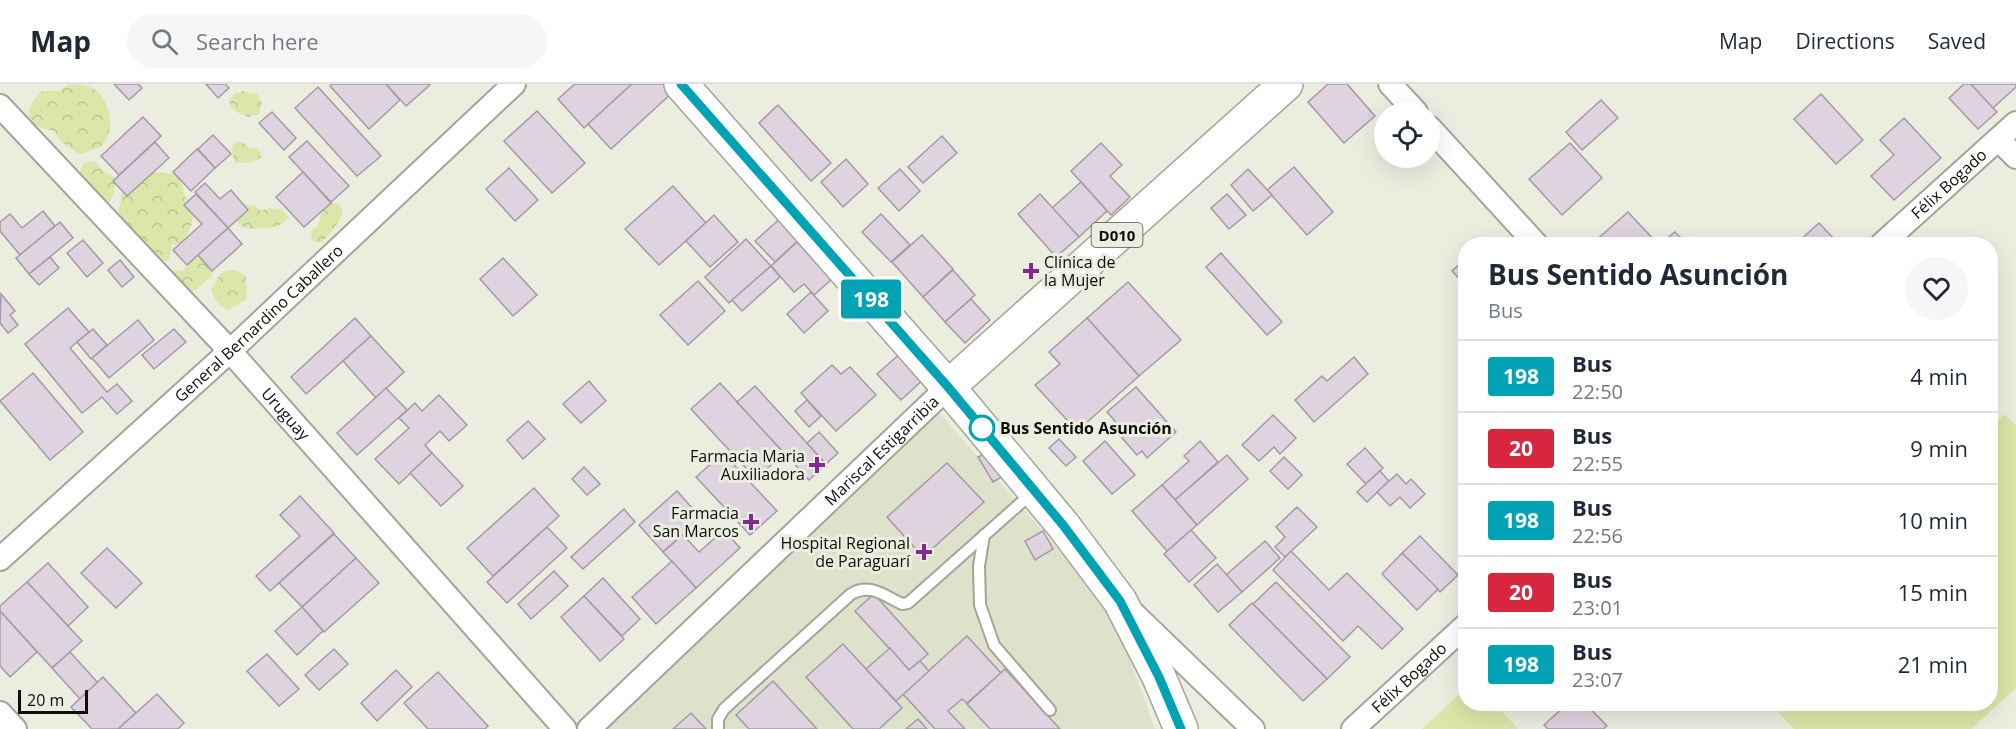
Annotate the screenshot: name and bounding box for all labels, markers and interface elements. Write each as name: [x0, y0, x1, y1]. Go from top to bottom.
search box: [127, 14, 547, 68]
text: Map: [30, 22, 91, 60]
icon: search: [148, 25, 181, 58]
text: Search here: [196, 26, 319, 56]
text: Map: [1719, 27, 1762, 55]
text: Directions: [1795, 27, 1895, 55]
text: Saved: [1928, 27, 1986, 55]
map controls: [1374, 102, 1440, 168]
button: locate: [1374, 102, 1440, 168]
street label: Félix Bogado: [1906, 144, 1991, 224]
road number: D010: [1092, 223, 1142, 247]
street label: General Bernardino Caballero: [170, 239, 348, 407]
place label: Clínica de la Mujer: [1044, 251, 1116, 291]
text: Bus Sentido Asunción: [1488, 255, 1789, 293]
button: heart: [1905, 257, 1968, 320]
marker: Clínica de la Mujer: [1022, 262, 1040, 280]
line badge: 198: [836, 280, 906, 318]
text: 198: [853, 285, 889, 313]
text: Bus: [1488, 297, 1523, 324]
text: Bus: [1572, 348, 1612, 378]
text: 4 min: [1910, 361, 1968, 391]
text: 198: [1503, 362, 1539, 390]
text: 22:50: [1572, 378, 1623, 405]
street label: Uruguay: [256, 383, 316, 446]
street label: Mariscal Estigarribia: [820, 391, 943, 510]
marker: Bus Sentido Asunción: [969, 415, 995, 441]
place label: Bus Sentido Asunción: [1000, 417, 1172, 439]
text: Bus: [1572, 420, 1612, 450]
text: 9 min: [1910, 433, 1968, 463]
text: 20: [1509, 434, 1533, 462]
place label: Farmacia Maria Auxiliadora: [690, 445, 805, 485]
text: 22:55: [1572, 450, 1623, 477]
marker: Farmacia Maria Auxiliadora: [810, 458, 824, 472]
text: Bus: [1572, 492, 1612, 522]
place label: Farmacia San Marcos: [653, 502, 739, 542]
text: 10 min: [1898, 505, 1968, 535]
text: 198: [1503, 506, 1539, 534]
marker: Farmacia San Marcos: [744, 515, 758, 529]
text: 22:56: [1572, 522, 1623, 549]
place label: Hospital Regional de Paraguarí: [780, 532, 911, 572]
marker: Hospital Regional de Paraguarí: [915, 543, 933, 561]
text: Bus: [1572, 564, 1612, 594]
text: 15 min: [1898, 577, 1968, 607]
text: 20: [1509, 578, 1533, 606]
text: 23:01: [1572, 594, 1623, 621]
text: Bus: [1572, 636, 1612, 666]
street label: Félix Bogado: [1367, 637, 1451, 718]
text: 21 min: [1898, 649, 1968, 679]
text: 198: [1503, 650, 1539, 678]
text: 23:07: [1572, 666, 1623, 693]
scale bar: [18, 687, 88, 714]
text: 20 m: [27, 689, 64, 711]

